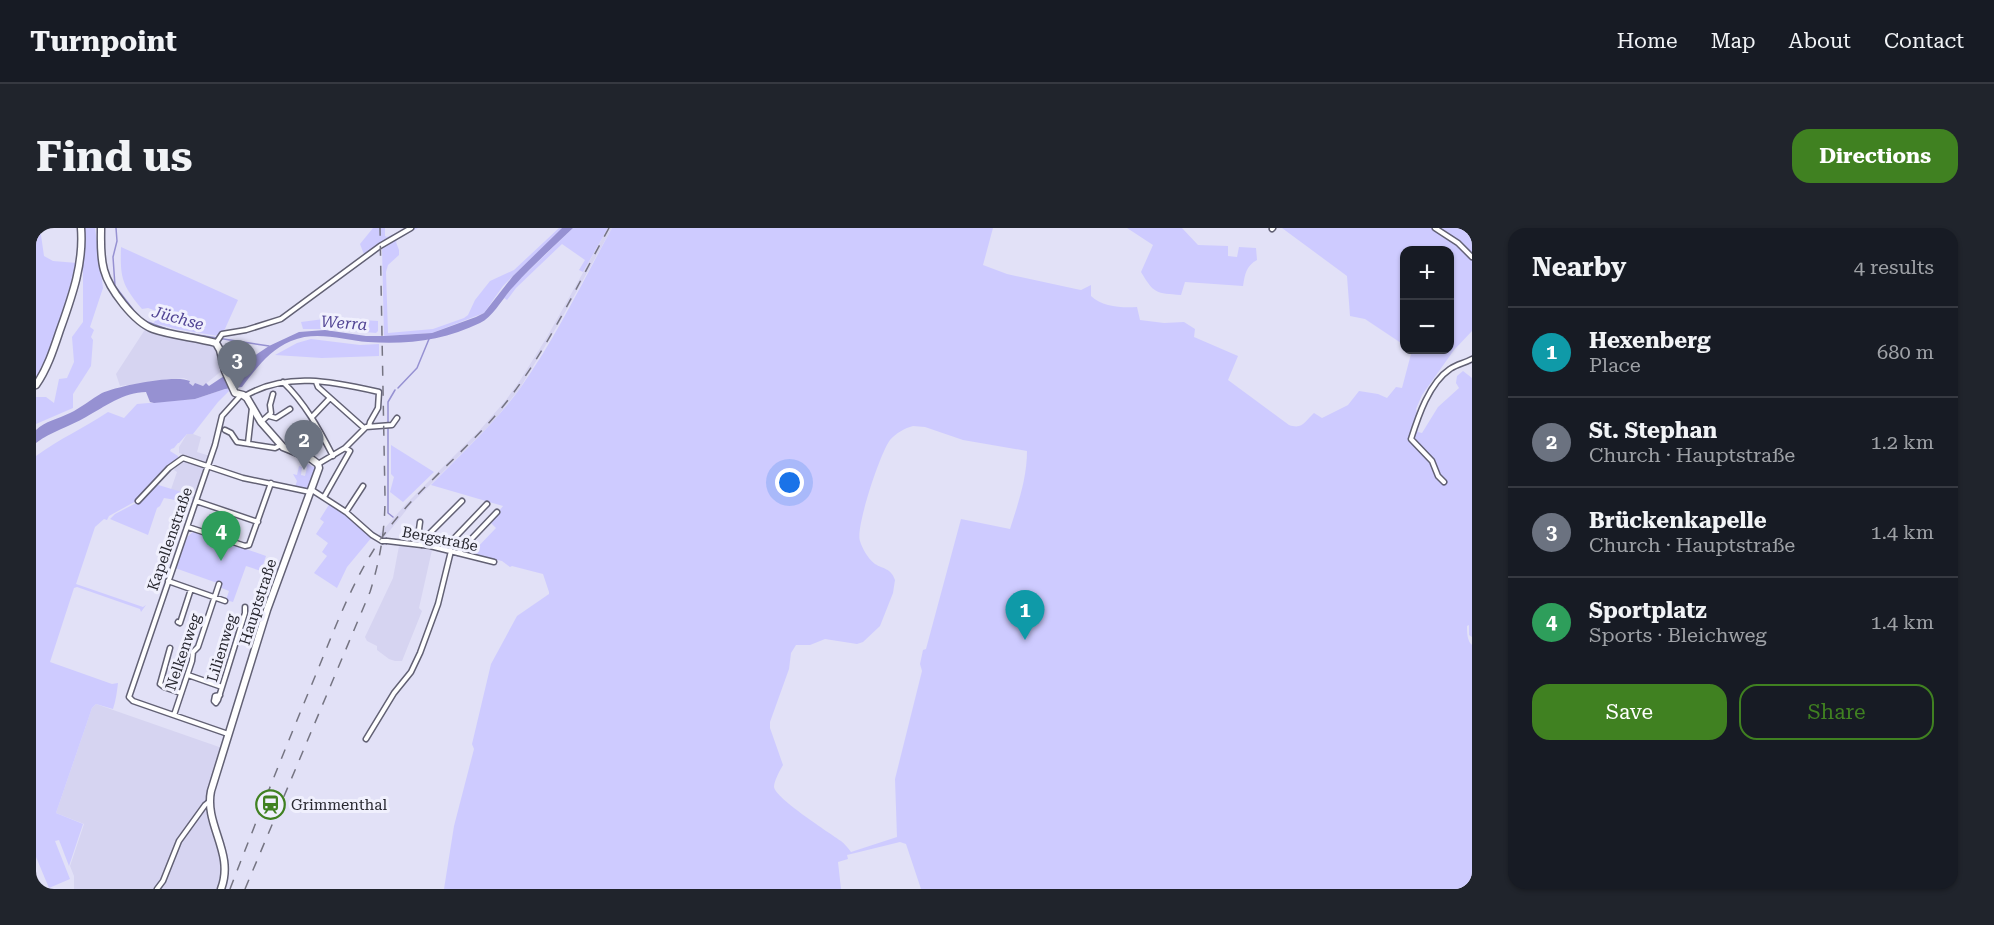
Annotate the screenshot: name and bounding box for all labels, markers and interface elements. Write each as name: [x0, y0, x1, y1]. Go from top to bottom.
text: Turnpoint: [30, 25, 177, 58]
text: Home: [1617, 29, 1678, 53]
text: Map: [1711, 29, 1756, 53]
text: About: [1789, 29, 1851, 53]
text: Contact: [1884, 29, 1964, 53]
button: Directions: [1792, 129, 1958, 183]
text: Find us: [36, 132, 193, 181]
map controls: [1400, 246, 1454, 354]
button: +: [1400, 246, 1454, 300]
text: Nearby: [1532, 252, 1626, 282]
text: 4 results: [1854, 255, 1934, 279]
button: −: [1400, 300, 1454, 354]
water label: Jüchse: [149, 302, 206, 334]
water label: Werra: [320, 312, 368, 334]
text: Hexenberg: [1589, 328, 1711, 353]
pin: 3: [218, 340, 256, 390]
text: 1: [1546, 340, 1557, 364]
text: 680 m: [1877, 340, 1934, 364]
text: Place: [1589, 353, 1641, 377]
text: St. Stephan: [1589, 418, 1717, 443]
pin: 2: [284, 420, 324, 470]
text: 2: [1546, 430, 1557, 454]
text: 1.2 km: [1870, 430, 1934, 454]
text: Church · Hauptstraße: [1589, 443, 1795, 467]
your location: [775, 468, 804, 497]
street label: Kapellenstraße: [144, 485, 196, 593]
text: Brückenkapelle: [1589, 508, 1767, 533]
pin: 4: [202, 512, 240, 561]
text: 3: [1546, 520, 1557, 544]
text: 1.4 km: [1870, 520, 1934, 544]
street label: Bergstraße: [400, 523, 480, 555]
text: Church · Hauptstraße: [1589, 533, 1795, 557]
street label: Hauptstraße: [236, 557, 280, 647]
pin: 1: [1006, 590, 1044, 640]
text: Sportplatz: [1589, 598, 1707, 623]
text: 4: [1546, 610, 1557, 634]
text: 1.4 km: [1870, 610, 1934, 634]
street label: Nelkenweg: [161, 611, 205, 693]
street label: Lilienweg: [203, 611, 241, 684]
text: Sports · Bleichweg: [1589, 623, 1767, 647]
button: Save: [1532, 684, 1727, 740]
button: Share: [1739, 684, 1934, 740]
station icon: Grimmenthal: [254, 789, 286, 821]
place label: Grimmenthal: [291, 796, 387, 814]

